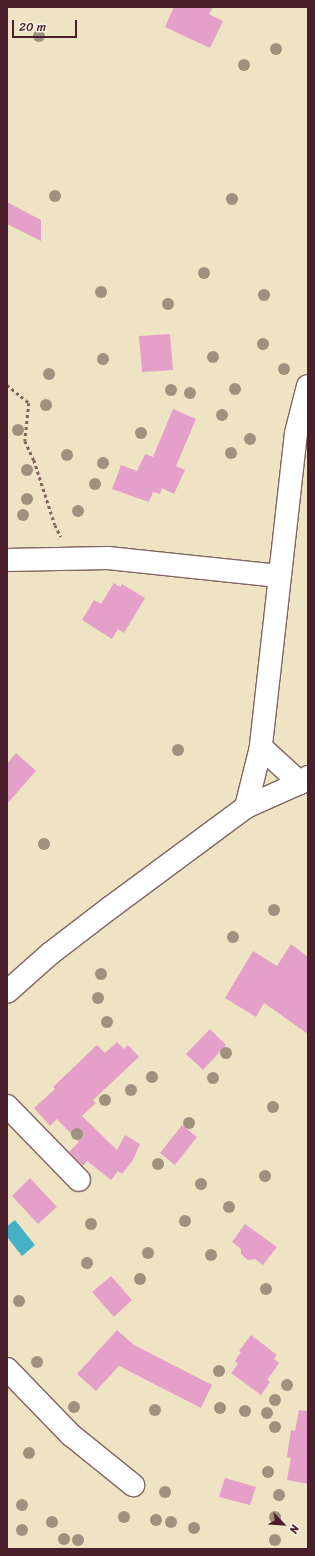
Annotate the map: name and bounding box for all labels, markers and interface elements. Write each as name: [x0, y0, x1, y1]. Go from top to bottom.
scale bar: [14, 12, 79, 38]
text: 20 m: [19, 16, 46, 38]
north arrow: [263, 1504, 303, 1544]
text: N: [284, 1522, 305, 1537]

